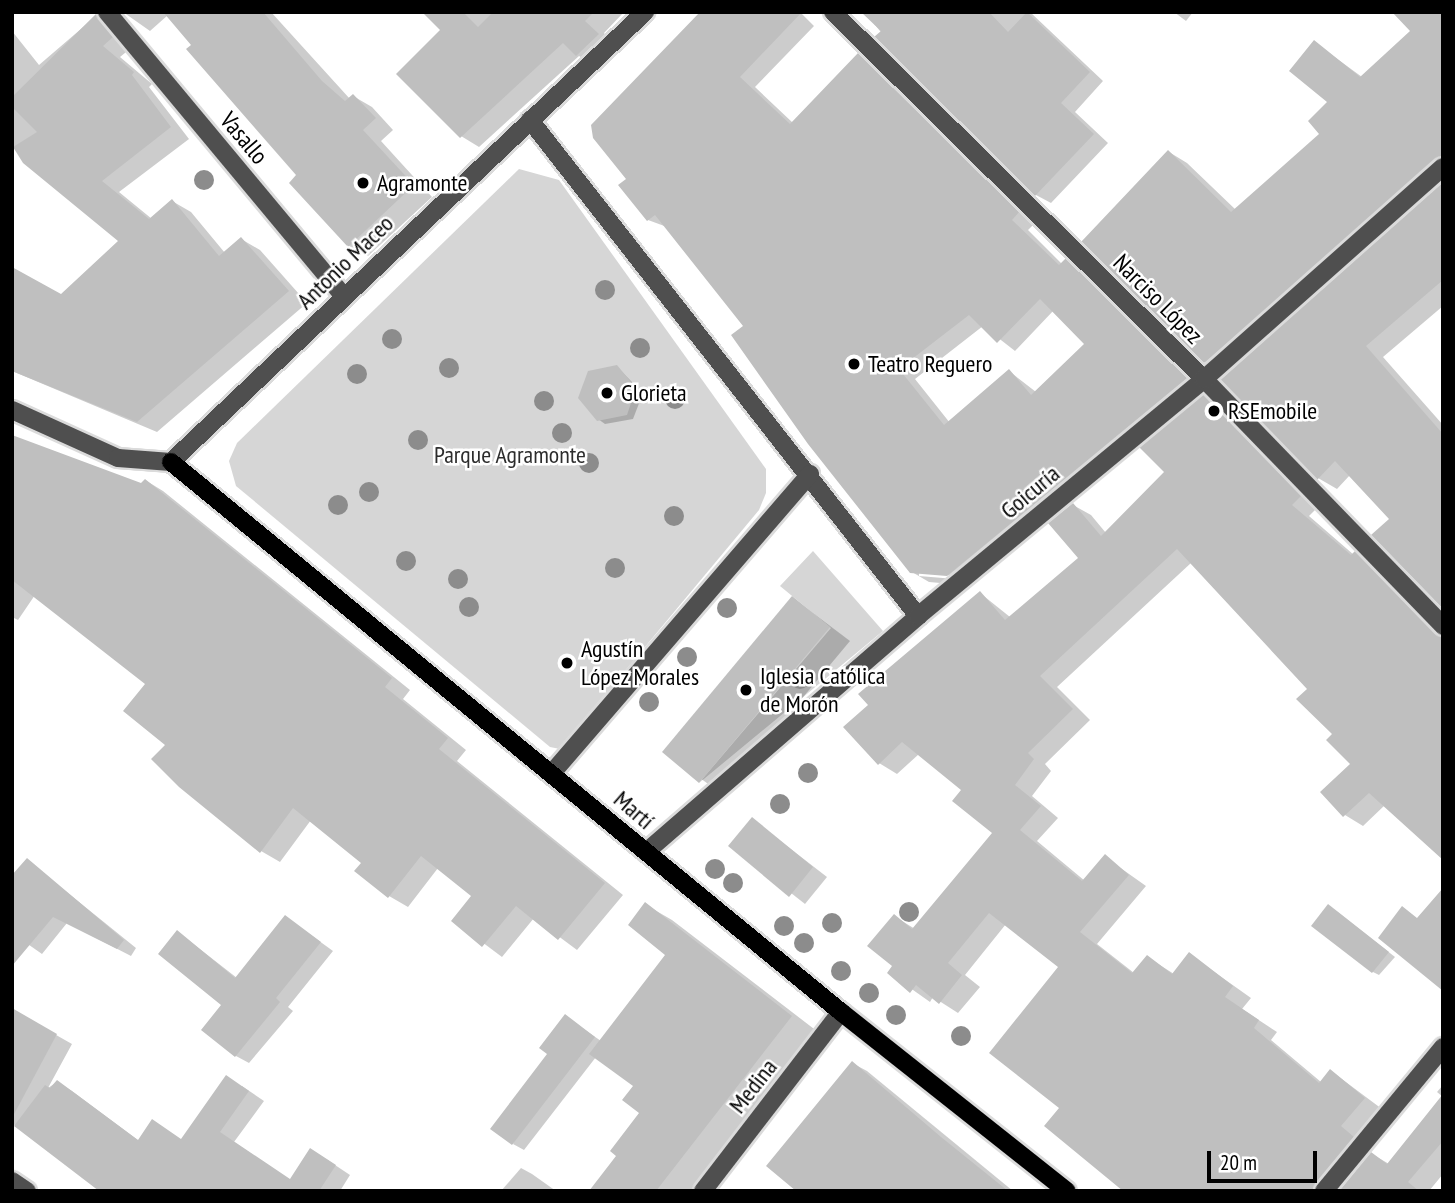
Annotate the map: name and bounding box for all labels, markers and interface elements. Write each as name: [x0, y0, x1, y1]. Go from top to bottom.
street label: Vasallo: [214, 106, 274, 170]
place label: Agramonte: [377, 169, 467, 197]
marker: Agramonte: [355, 175, 371, 191]
street label: Antonio Maceo: [291, 209, 399, 315]
street label: Narciso López: [1107, 248, 1209, 350]
place label: Teatro Reguero: [868, 350, 992, 378]
marker: Teatro Reguero: [846, 356, 862, 372]
place label: Glorieta: [621, 379, 687, 407]
marker: Glorieta: [599, 385, 615, 401]
place label: RSEmobile: [1228, 397, 1317, 425]
marker: RSEmobile: [1206, 403, 1222, 419]
park label: Parque Agramonte: [434, 441, 586, 469]
street label: Goicuría: [995, 459, 1065, 525]
place label: Agustín López Morales: [581, 635, 700, 691]
marker: Agustín López Morales: [559, 655, 575, 671]
place label: Iglesia Católica de Morón: [760, 662, 885, 718]
marker: Iglesia Católica de Morón: [738, 682, 754, 698]
street label: Martí: [608, 785, 660, 835]
street label: Medina: [723, 1053, 783, 1119]
scale bar: [1210, 1136, 1320, 1180]
text: 20 m: [1220, 1149, 1257, 1176]

